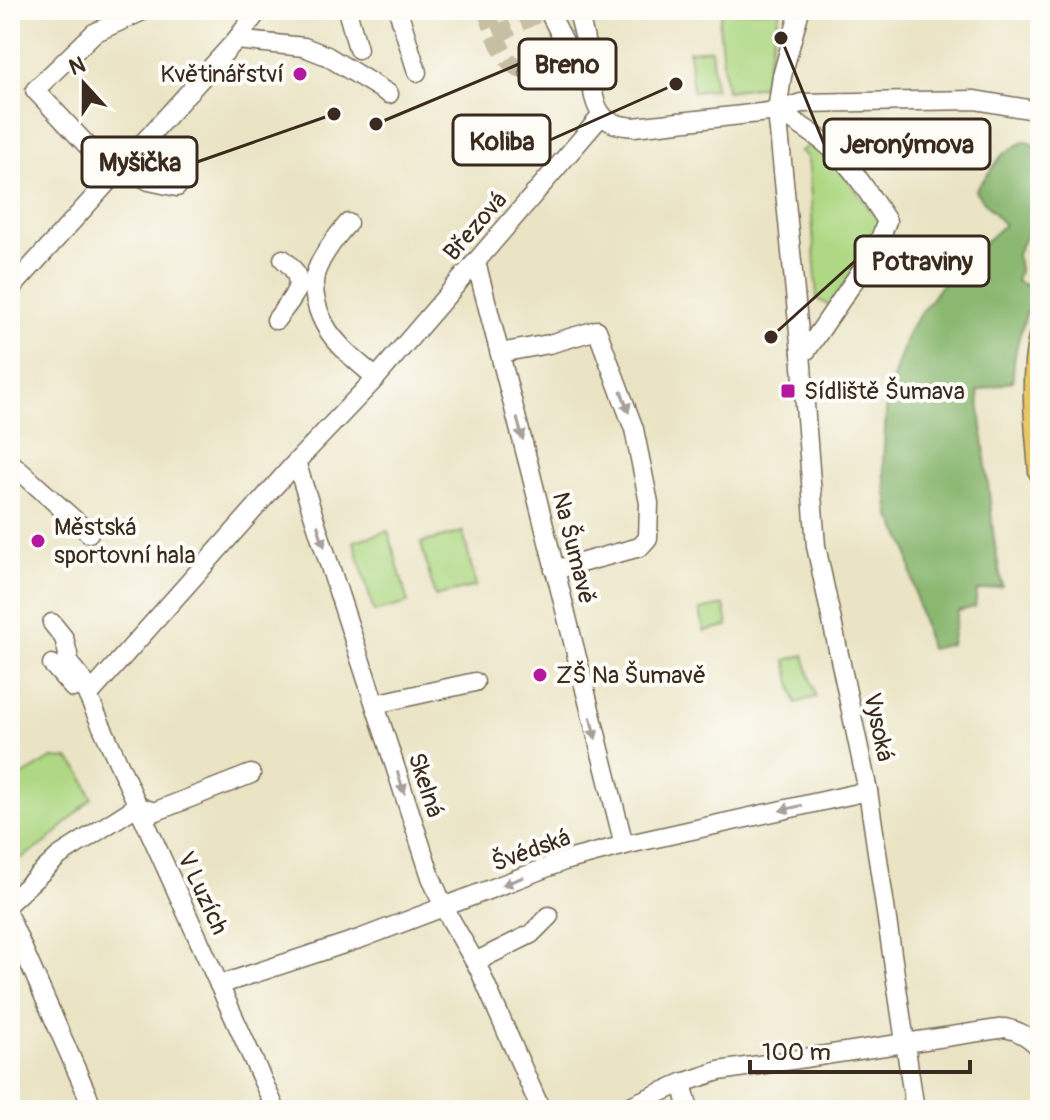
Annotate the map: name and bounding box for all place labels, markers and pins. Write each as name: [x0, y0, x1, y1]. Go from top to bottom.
callout: Breno: [519, 39, 616, 89]
place label: Květinářství: [160, 60, 284, 89]
marker: Květinářství: [291, 65, 309, 83]
callout: Koliba: [453, 115, 550, 165]
callout: Jeronýmova: [824, 119, 990, 169]
callout: Myšička: [82, 137, 197, 187]
callout: Potraviny: [855, 236, 989, 286]
place label: Sídliště Šumava: [804, 376, 965, 406]
marker: Sídliště Šumava: [779, 382, 797, 400]
place label: Městská sportovní hala: [54, 513, 196, 570]
marker: Městská sportovní hala: [29, 532, 47, 550]
place label: ZŠ Na Šumavě: [556, 660, 706, 690]
marker: ZŠ Na Šumavě: [531, 666, 549, 684]

